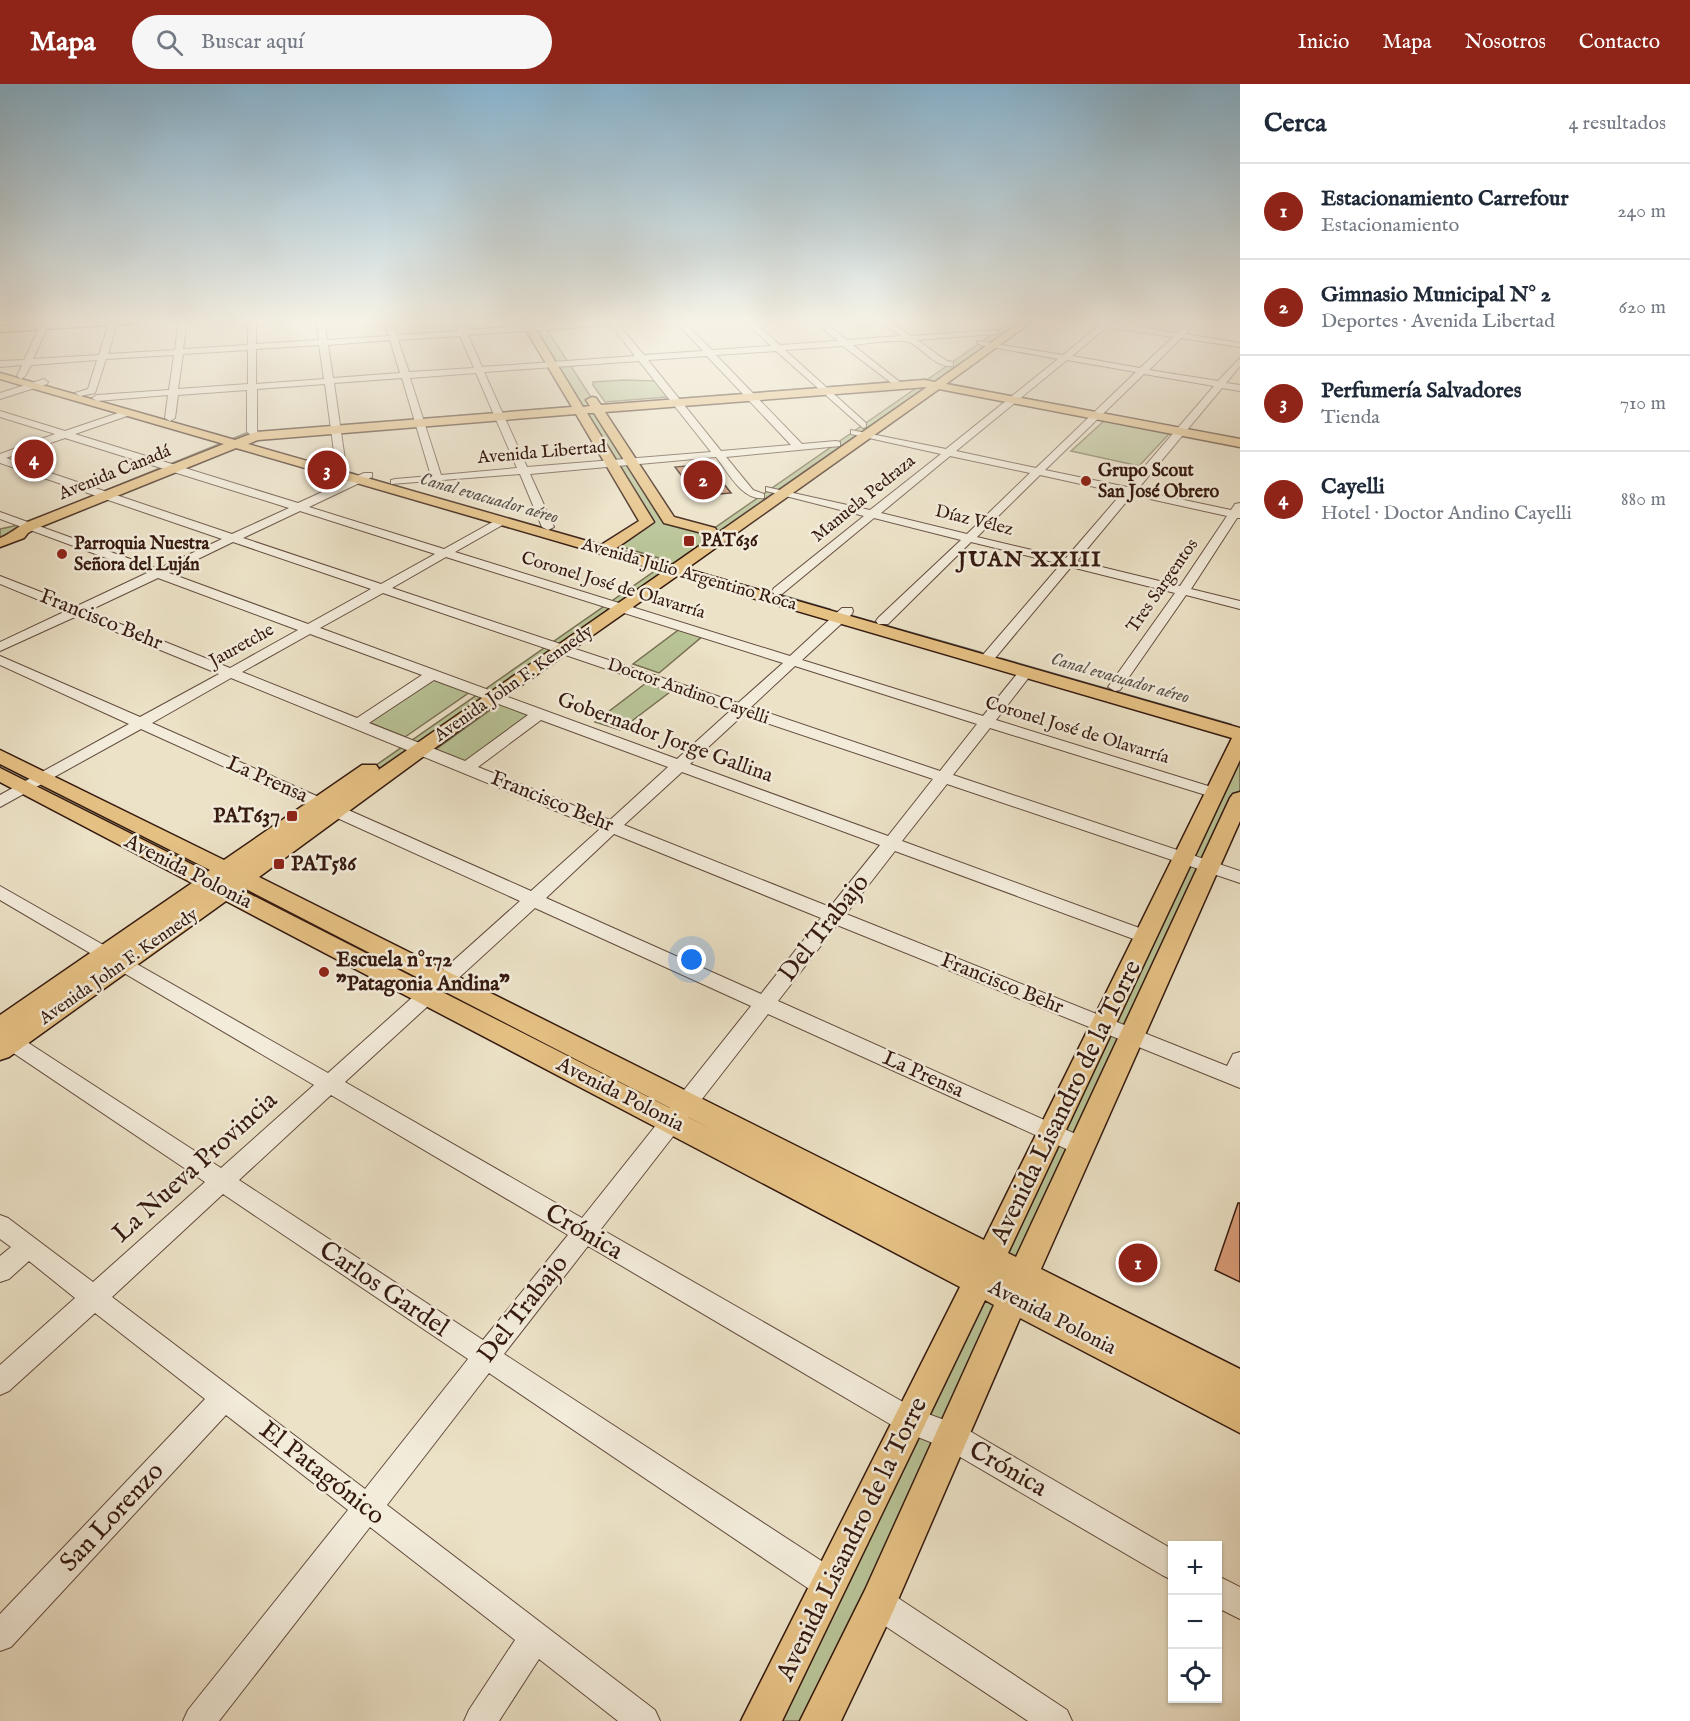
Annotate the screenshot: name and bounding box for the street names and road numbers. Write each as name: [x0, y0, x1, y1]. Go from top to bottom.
street label: Avenida Libertad: [476, 436, 608, 470]
street label: Avenida Canadá: [55, 440, 175, 506]
street label: Manuela Pedraza: [807, 450, 921, 548]
street label: Díaz Vélez: [932, 500, 1016, 542]
street label: Avenida Julio Argentino Roca: [578, 533, 799, 617]
street label: Tres Sargentos: [1122, 534, 1204, 638]
street label: Coronel José de Olavarría: [518, 547, 708, 625]
street label: Francisco Behr: [35, 583, 167, 657]
street label: Jauretche: [204, 619, 278, 674]
street label: Avenida John F. Kennedy: [429, 620, 598, 748]
street label: Doctor Andino Cayelli: [604, 654, 772, 731]
street label: Gobernador Jorge Gallina: [554, 686, 777, 790]
street label: Coronel José de Olavarría: [982, 692, 1172, 770]
street label: La Prensa: [222, 750, 312, 810]
street label: Francisco Behr: [486, 765, 618, 839]
street label: Avenida Polonia: [119, 828, 257, 916]
street label: Del Trabajo: [771, 867, 877, 989]
street label: Avenida John F. Kennedy: [34, 903, 203, 1031]
street label: Francisco Behr: [936, 947, 1068, 1021]
street label: Avenida Lisandro de la Torre: [982, 955, 1149, 1250]
street label: La Prensa: [878, 1045, 968, 1105]
street label: Avenida Polonia: [551, 1051, 689, 1139]
street label: La Nueva Provincia: [106, 1084, 285, 1250]
street label: Crónica: [539, 1196, 630, 1268]
street label: Carlos Gardel: [313, 1234, 456, 1345]
street label: Del Trabajo: [470, 1248, 576, 1370]
street label: Avenida Polonia: [983, 1274, 1121, 1362]
street label: Avenida Lisandro de la Torre: [768, 1392, 935, 1687]
street label: El Patagónico: [252, 1414, 392, 1532]
street label: Crónica: [963, 1433, 1054, 1505]
street label: San Lorenzo: [53, 1455, 171, 1579]

